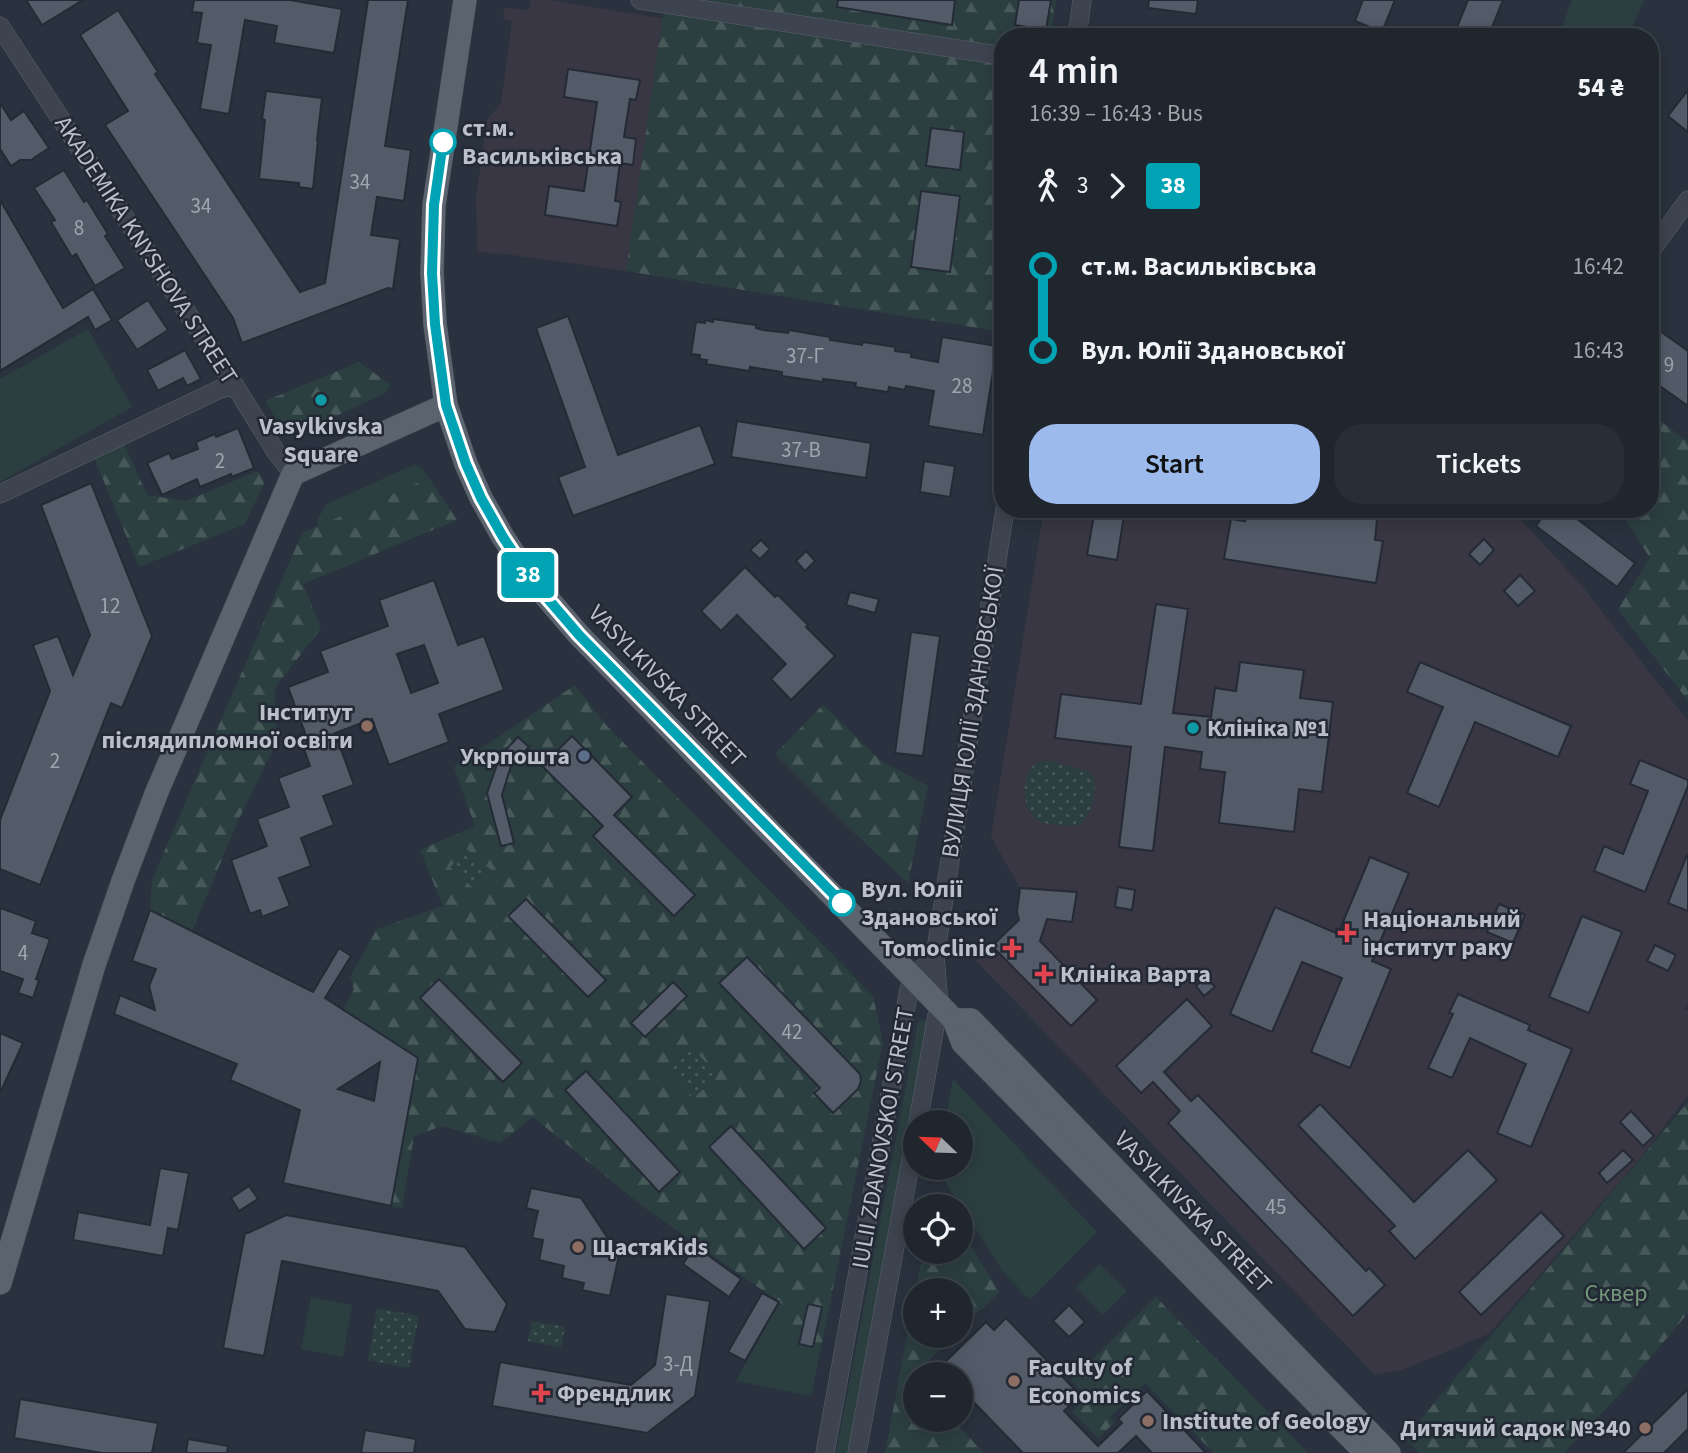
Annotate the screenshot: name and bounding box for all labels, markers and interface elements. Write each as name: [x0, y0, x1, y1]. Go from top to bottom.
text: 4 min: [1029, 44, 1119, 98]
text: 54 ₴: [1578, 69, 1624, 106]
text: 16:39 – 16:43 · Bus: [1029, 97, 1203, 130]
street label: AKADEMIKA KNYSHOVA STREET: [46, 109, 246, 391]
place label: ст.м. Васильківська: [462, 111, 622, 174]
marker: ст.м. Васильківська: [430, 129, 456, 155]
house number: 34: [350, 167, 370, 197]
icon: walk: [1029, 167, 1067, 205]
icon: forward: [1098, 167, 1136, 205]
text: 38: [1160, 168, 1186, 203]
text: 3: [1077, 169, 1088, 202]
house number: 34: [191, 191, 211, 221]
house number: 8: [74, 213, 84, 243]
text: ст.м. Васильківська: [1081, 248, 1317, 285]
text: 16:42: [1573, 250, 1624, 283]
text: Вул. Юлії Здановської: [1081, 332, 1344, 369]
text: 16:43: [1573, 334, 1624, 367]
house number: 37-Г: [786, 341, 824, 371]
house number: 9: [1664, 350, 1674, 380]
house number: 28: [952, 371, 972, 401]
marker: Vasylkivska Square: [313, 392, 329, 408]
place label: Vasylkivska Square: [258, 409, 383, 472]
button: Start: [1029, 424, 1320, 504]
button: Tickets: [1334, 424, 1624, 504]
house number: 37-В: [781, 435, 821, 465]
house number: 2: [215, 446, 225, 476]
line badge: 38: [496, 552, 560, 598]
text: 38: [515, 557, 541, 592]
street label: ВУЛИЦЯ ЮЛІЇ ЗДАНОВСЬКОЇ: [933, 563, 1013, 860]
house number: 12: [100, 591, 120, 621]
street label: VASYLKIVSKA STREET: [580, 597, 754, 775]
place label: Інститут післядипломної освіти: [101, 695, 353, 758]
place label: Клініка №1: [1207, 711, 1329, 746]
marker: Інститут післядипломної освіти: [359, 718, 375, 734]
marker: Клініка №1: [1185, 720, 1201, 736]
place label: Укрпошта: [460, 739, 570, 774]
house number: 2: [50, 746, 60, 776]
marker: Укрпошта: [576, 748, 592, 764]
place label: Вул. Юлії Здановської: [861, 872, 999, 935]
marker: Вул. Юлії Здановської: [829, 890, 855, 916]
place label: Національний інститут раку: [1363, 902, 1521, 965]
marker: Національний інститут раку: [1337, 923, 1357, 943]
place label: Tomoclinic: [881, 931, 996, 966]
house number: 4: [18, 938, 28, 968]
marker: Tomoclinic: [1002, 938, 1022, 958]
place label: Клініка Варта: [1060, 957, 1211, 992]
marker: Клініка Варта: [1034, 964, 1054, 984]
street label: IULII ZDANOVSKOI STREET: [843, 1004, 923, 1272]
house number: 42: [782, 1017, 802, 1047]
north arrow: [903, 1110, 973, 1180]
map controls: [903, 1110, 973, 1432]
street label: VASYLKIVSKA STREET: [1106, 1123, 1280, 1301]
house number: 45: [1266, 1192, 1286, 1222]
button: locate: [903, 1194, 973, 1264]
place label: ЩастяKids: [592, 1230, 708, 1265]
marker: ЩастяKids: [570, 1239, 586, 1255]
park label: Сквер: [1585, 1276, 1648, 1311]
button: +: [903, 1278, 973, 1348]
house number: 3-Д: [663, 1349, 693, 1379]
place label: Faculty of Economics: [1028, 1350, 1141, 1413]
button: −: [903, 1362, 973, 1432]
marker: Faculty of Economics: [1006, 1373, 1022, 1389]
place label: Френдлик: [557, 1376, 672, 1411]
marker: Френдлик: [531, 1383, 551, 1403]
place label: Institute of Geology: [1162, 1404, 1371, 1439]
place label: Дитячий садок №340: [1400, 1411, 1631, 1446]
marker: Institute of Geology: [1140, 1413, 1156, 1429]
marker: Дитячий садок №340: [1637, 1420, 1653, 1436]

